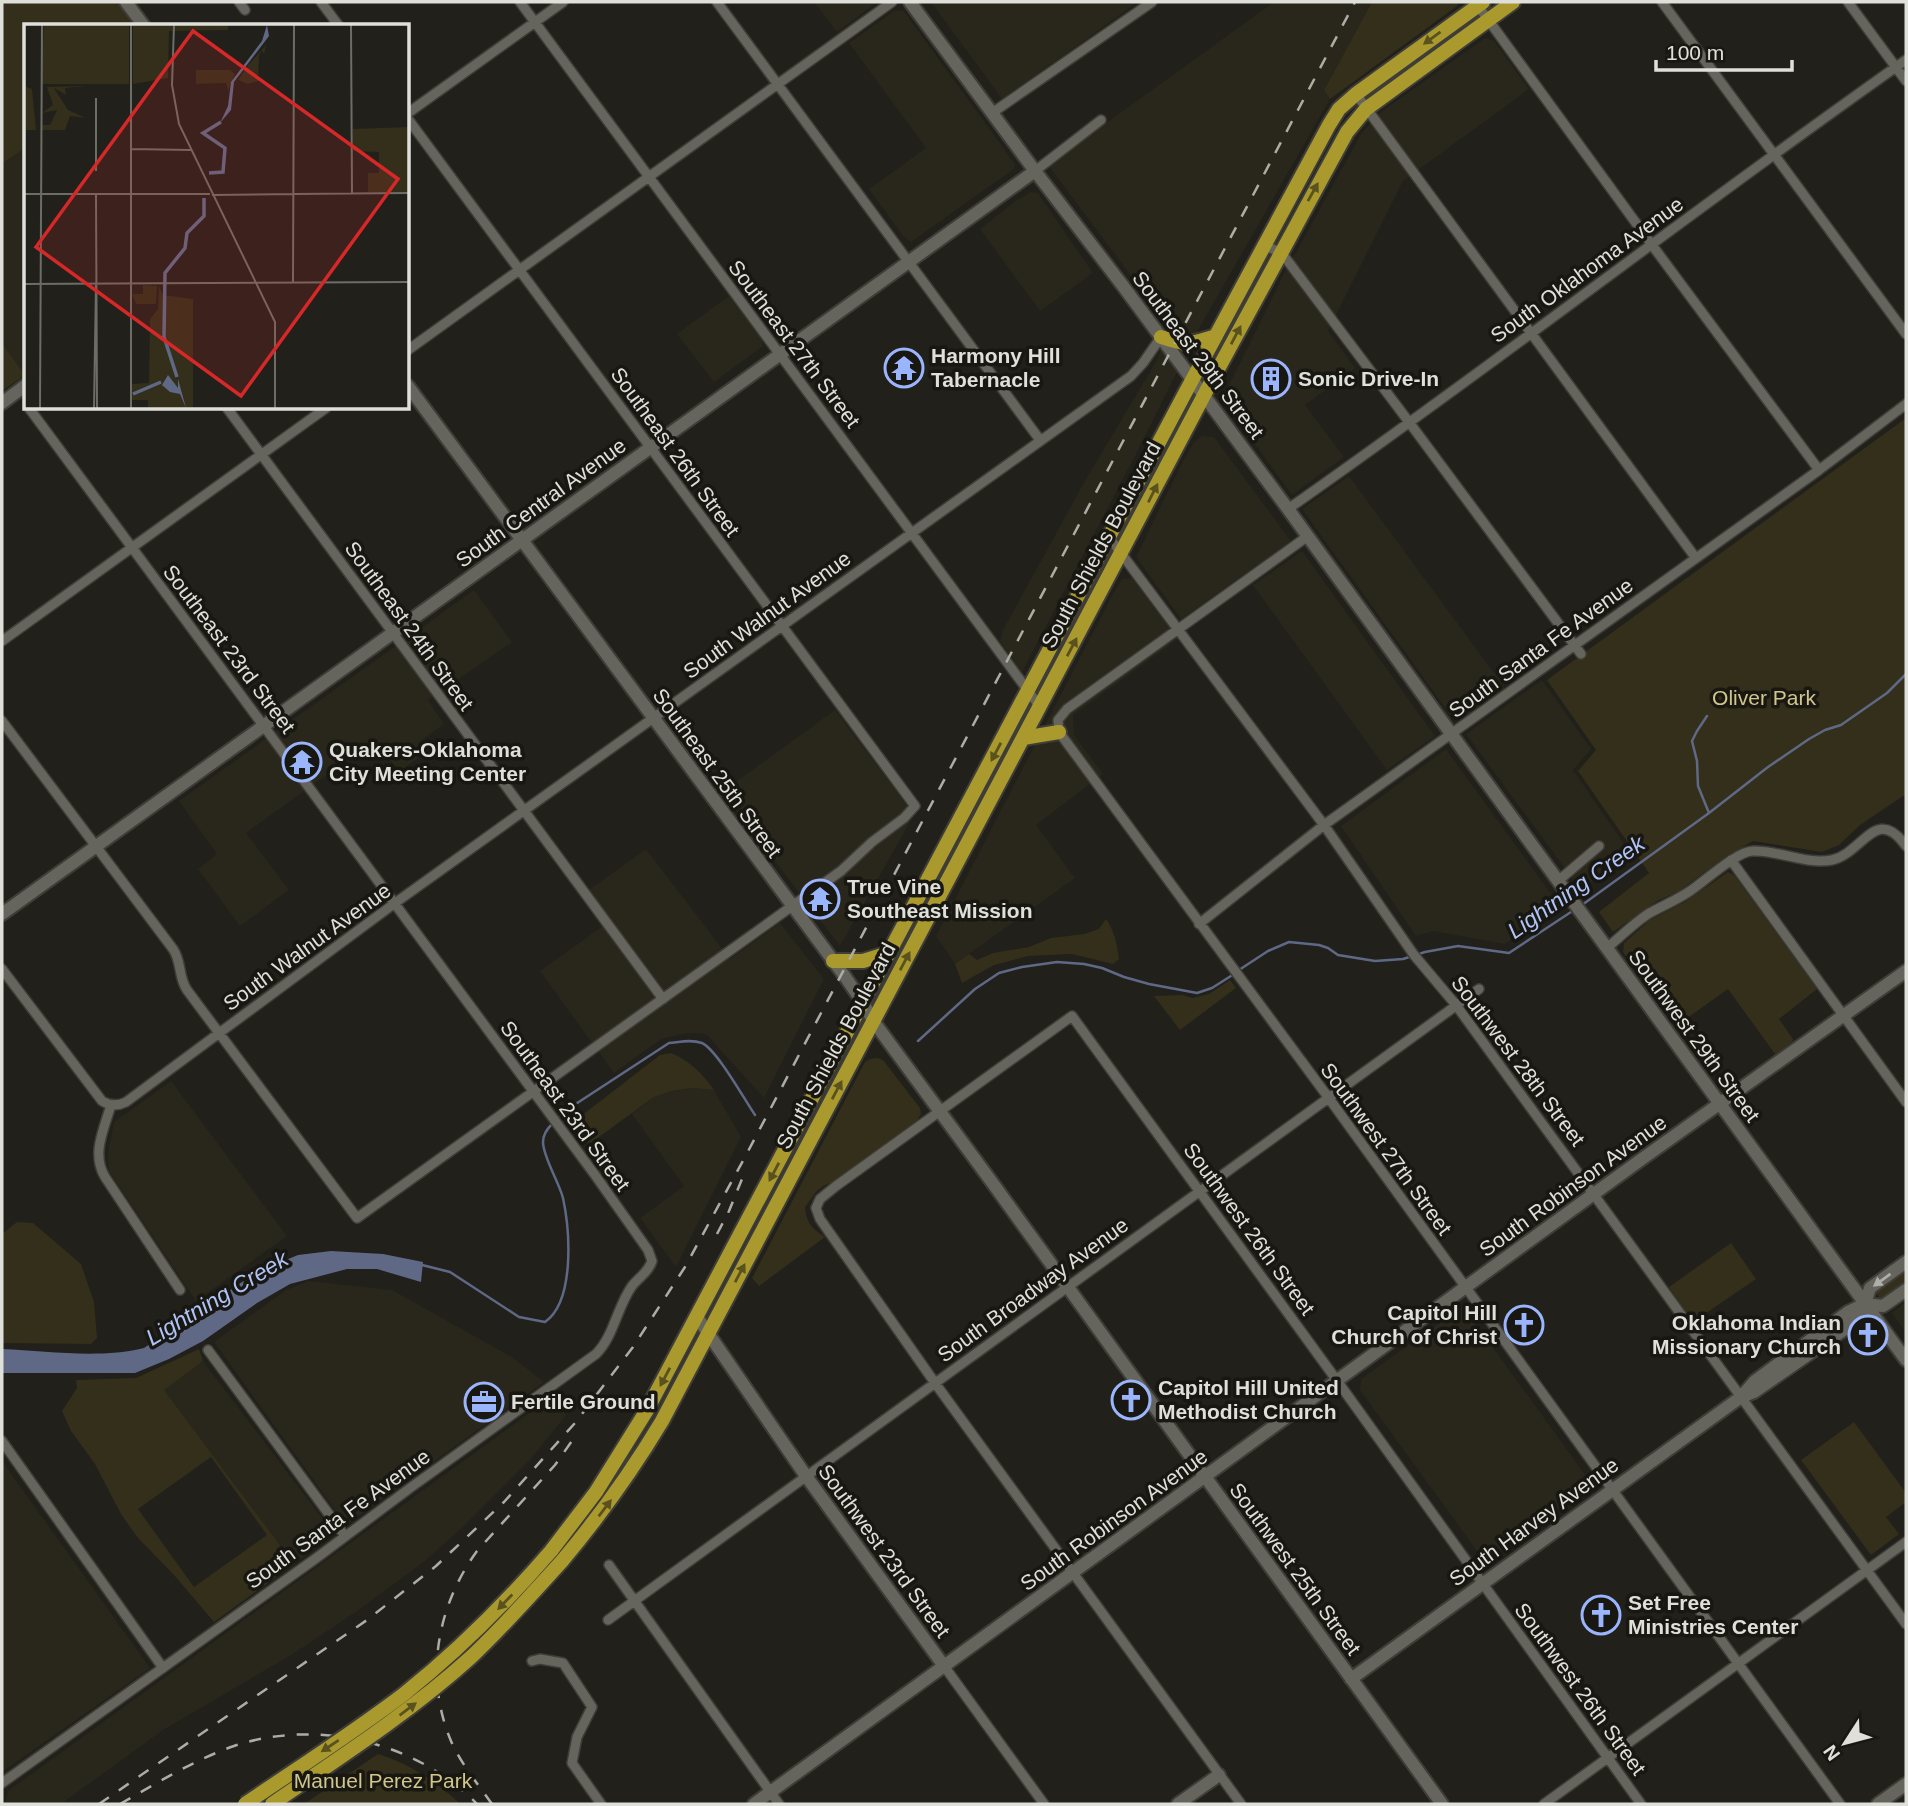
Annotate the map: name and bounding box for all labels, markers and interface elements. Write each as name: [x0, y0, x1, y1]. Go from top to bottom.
inset map: [24, 24, 410, 410]
scale bar: [1656, 28, 1792, 72]
one-way arrow: [1423, 31, 1442, 45]
text: 100 m: [1666, 41, 1724, 64]
one-way arrow: [1307, 182, 1319, 202]
street label: South Oklahoma Avenue: [1486, 192, 1687, 347]
street label: Southeast 27th Street: [724, 256, 865, 432]
street label: Southeast 29th Street: [1128, 267, 1269, 443]
one-way arrow: [1230, 325, 1242, 345]
place label: Harmony Hill Tabernacle: [931, 344, 1061, 391]
temple icon: Harmony Hill Tabernacle: [883, 347, 925, 389]
building icon: Sonic Drive-In: [1250, 358, 1292, 400]
street label: Southeast 26th Street: [606, 363, 745, 541]
place label: Sonic Drive-In: [1298, 367, 1439, 390]
street label: South Central Avenue: [451, 433, 630, 572]
street label: South Shields Boulevard: [1036, 438, 1165, 652]
one-way arrow: [1147, 482, 1159, 502]
street label: Southeast 24th Street: [340, 537, 479, 715]
street label: South Walnut Avenue: [679, 546, 855, 683]
street label: Southeast 23rd Street: [159, 560, 300, 737]
street label: South Santa Fe Avenue: [1444, 573, 1637, 722]
one-way arrow: [1066, 637, 1078, 657]
street label: Southeast 25th Street: [648, 684, 787, 862]
park label: Oliver Park: [1712, 686, 1816, 709]
place label: Quakers-Oklahoma City Meeting Center: [329, 738, 526, 785]
temple icon: Quakers-Oklahoma City Meeting Center: [281, 741, 323, 783]
one-way arrow: [990, 742, 1001, 762]
water label: Lightning Creek: [1503, 829, 1651, 944]
place label: True Vine Southeast Mission: [847, 875, 1033, 922]
street label: South Walnut Avenue: [219, 878, 395, 1015]
temple icon: True Vine Southeast Mission: [799, 878, 841, 920]
street label: South Shields Boulevard: [771, 939, 900, 1153]
street label: Southwest 29th Street: [1624, 945, 1765, 1126]
one-way arrow: [899, 951, 911, 971]
street label: Southwest 28th Street: [1447, 971, 1590, 1150]
street label: Southeast 23rd Street: [496, 1016, 635, 1195]
street label: Southwest 27th Street: [1316, 1058, 1457, 1239]
one-way arrow: [831, 1079, 843, 1099]
street label: South Robinson Avenue: [1475, 1110, 1670, 1261]
street label: Southwest 26th Street: [1179, 1138, 1320, 1319]
one-way arrow: [768, 1162, 780, 1181]
street label: South Broadway Avenue: [933, 1213, 1132, 1366]
water label: Lightning Creek: [141, 1245, 294, 1351]
one-way arrow: [734, 1263, 746, 1283]
one-way arrow: [1873, 1273, 1891, 1287]
place label: Capitol Hill Church of Christ: [1331, 1301, 1497, 1348]
church icon: Capitol Hill Church of Christ: [1503, 1304, 1545, 1346]
place label: Oklahoma Indian Missionary Church: [1652, 1311, 1841, 1358]
church icon: Oklahoma Indian Missionary Church: [1847, 1314, 1889, 1356]
one-way arrow: [659, 1367, 670, 1387]
place label: Capitol Hill United Methodist Church: [1158, 1376, 1339, 1423]
church icon: Capitol Hill United Methodist Church: [1110, 1379, 1152, 1421]
office icon: Fertile Ground: [463, 1381, 505, 1423]
place label: Fertile Ground: [511, 1390, 656, 1413]
street label: South Santa Fe Avenue: [241, 1444, 434, 1593]
street label: South Robinson Avenue: [1016, 1444, 1211, 1595]
street label: South Harvey Avenue: [1445, 1453, 1622, 1590]
street label: Southwest 23rd Street: [814, 1460, 955, 1642]
street label: Southwest 25th Street: [1225, 1478, 1366, 1659]
one-way arrow: [597, 1499, 612, 1517]
place label: Set Free Ministries Center: [1628, 1591, 1798, 1638]
one-way arrow: [498, 1593, 514, 1610]
church icon: Set Free Ministries Center: [1580, 1594, 1622, 1636]
street label: Southwest 26th Street: [1510, 1598, 1651, 1779]
one-way arrow: [398, 1701, 416, 1716]
north arrow: [1810, 1708, 1880, 1778]
one-way arrow: [321, 1739, 339, 1753]
text: N: [1819, 1741, 1844, 1764]
park label: Manuel Perez Park: [294, 1769, 473, 1792]

